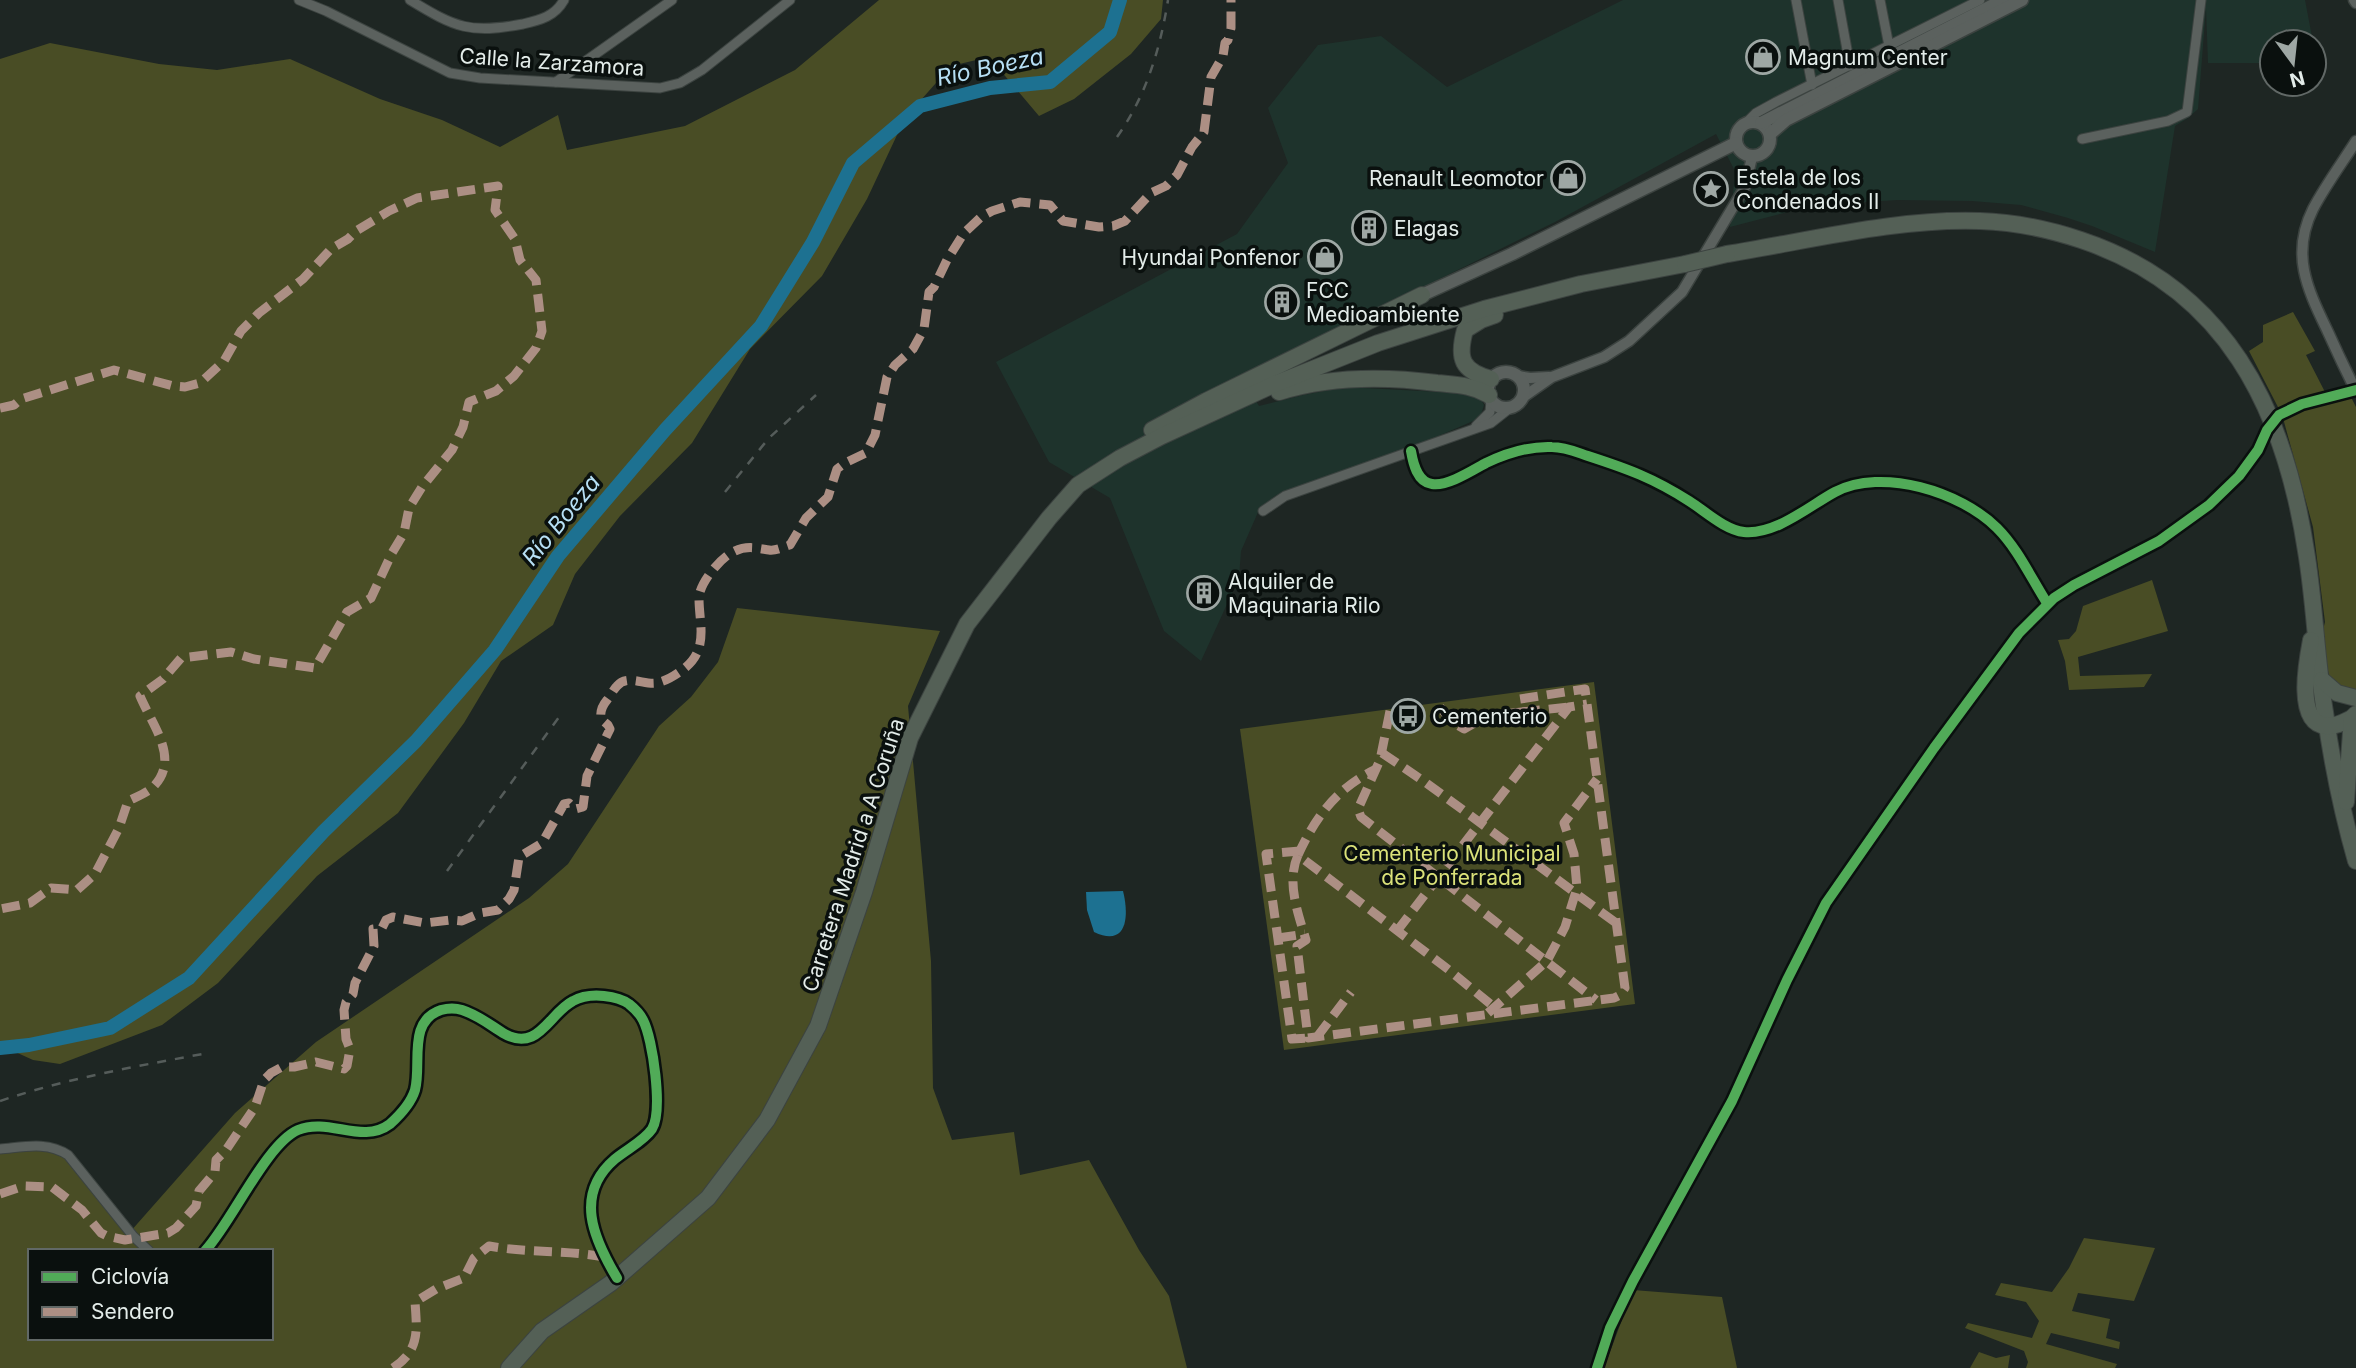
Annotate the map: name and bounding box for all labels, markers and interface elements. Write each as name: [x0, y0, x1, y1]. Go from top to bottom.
north arrow: [2258, 28, 2328, 98]
shop icon: Magnum Center: [1744, 38, 1782, 76]
water label: Río Boeza: [934, 42, 1046, 92]
street label: Calle la Zarzamora: [459, 43, 645, 81]
place label: Magnum Center: [1788, 45, 1948, 70]
text: N: [2287, 66, 2307, 92]
shop icon: Renault Leomotor: [1549, 159, 1587, 197]
place label: Estela de los Condenados II: [1736, 165, 1879, 214]
place label: Renault Leomotor: [1369, 166, 1544, 191]
place icon: Estela de los Condenados II: [1692, 170, 1730, 208]
building icon: Elagas: [1350, 209, 1388, 247]
place label: Elagas: [1394, 216, 1459, 241]
shop icon: Hyundai Ponfenor: [1306, 238, 1344, 276]
place label: Hyundai Ponfenor: [1121, 245, 1300, 270]
place label: FCC Medioambiente: [1306, 278, 1460, 327]
building icon: FCC Medioambiente: [1263, 283, 1301, 321]
water label: Río Boeza: [516, 469, 606, 571]
place label: Alquiler de Maquinaria Rilo: [1228, 569, 1381, 618]
building icon: Alquiler de Maquinaria Rilo: [1185, 574, 1223, 612]
bus stop icon: Cementerio: [1389, 697, 1427, 735]
place label: Cementerio: [1432, 704, 1547, 729]
street label: Carretera Madrid a A Coruña: [797, 715, 909, 995]
park label: Cementerio Municipal de Ponferrada: [1343, 841, 1561, 890]
legend: [28, 1249, 273, 1340]
text: Ciclovía: [91, 1264, 169, 1289]
text: Sendero: [91, 1299, 174, 1324]

